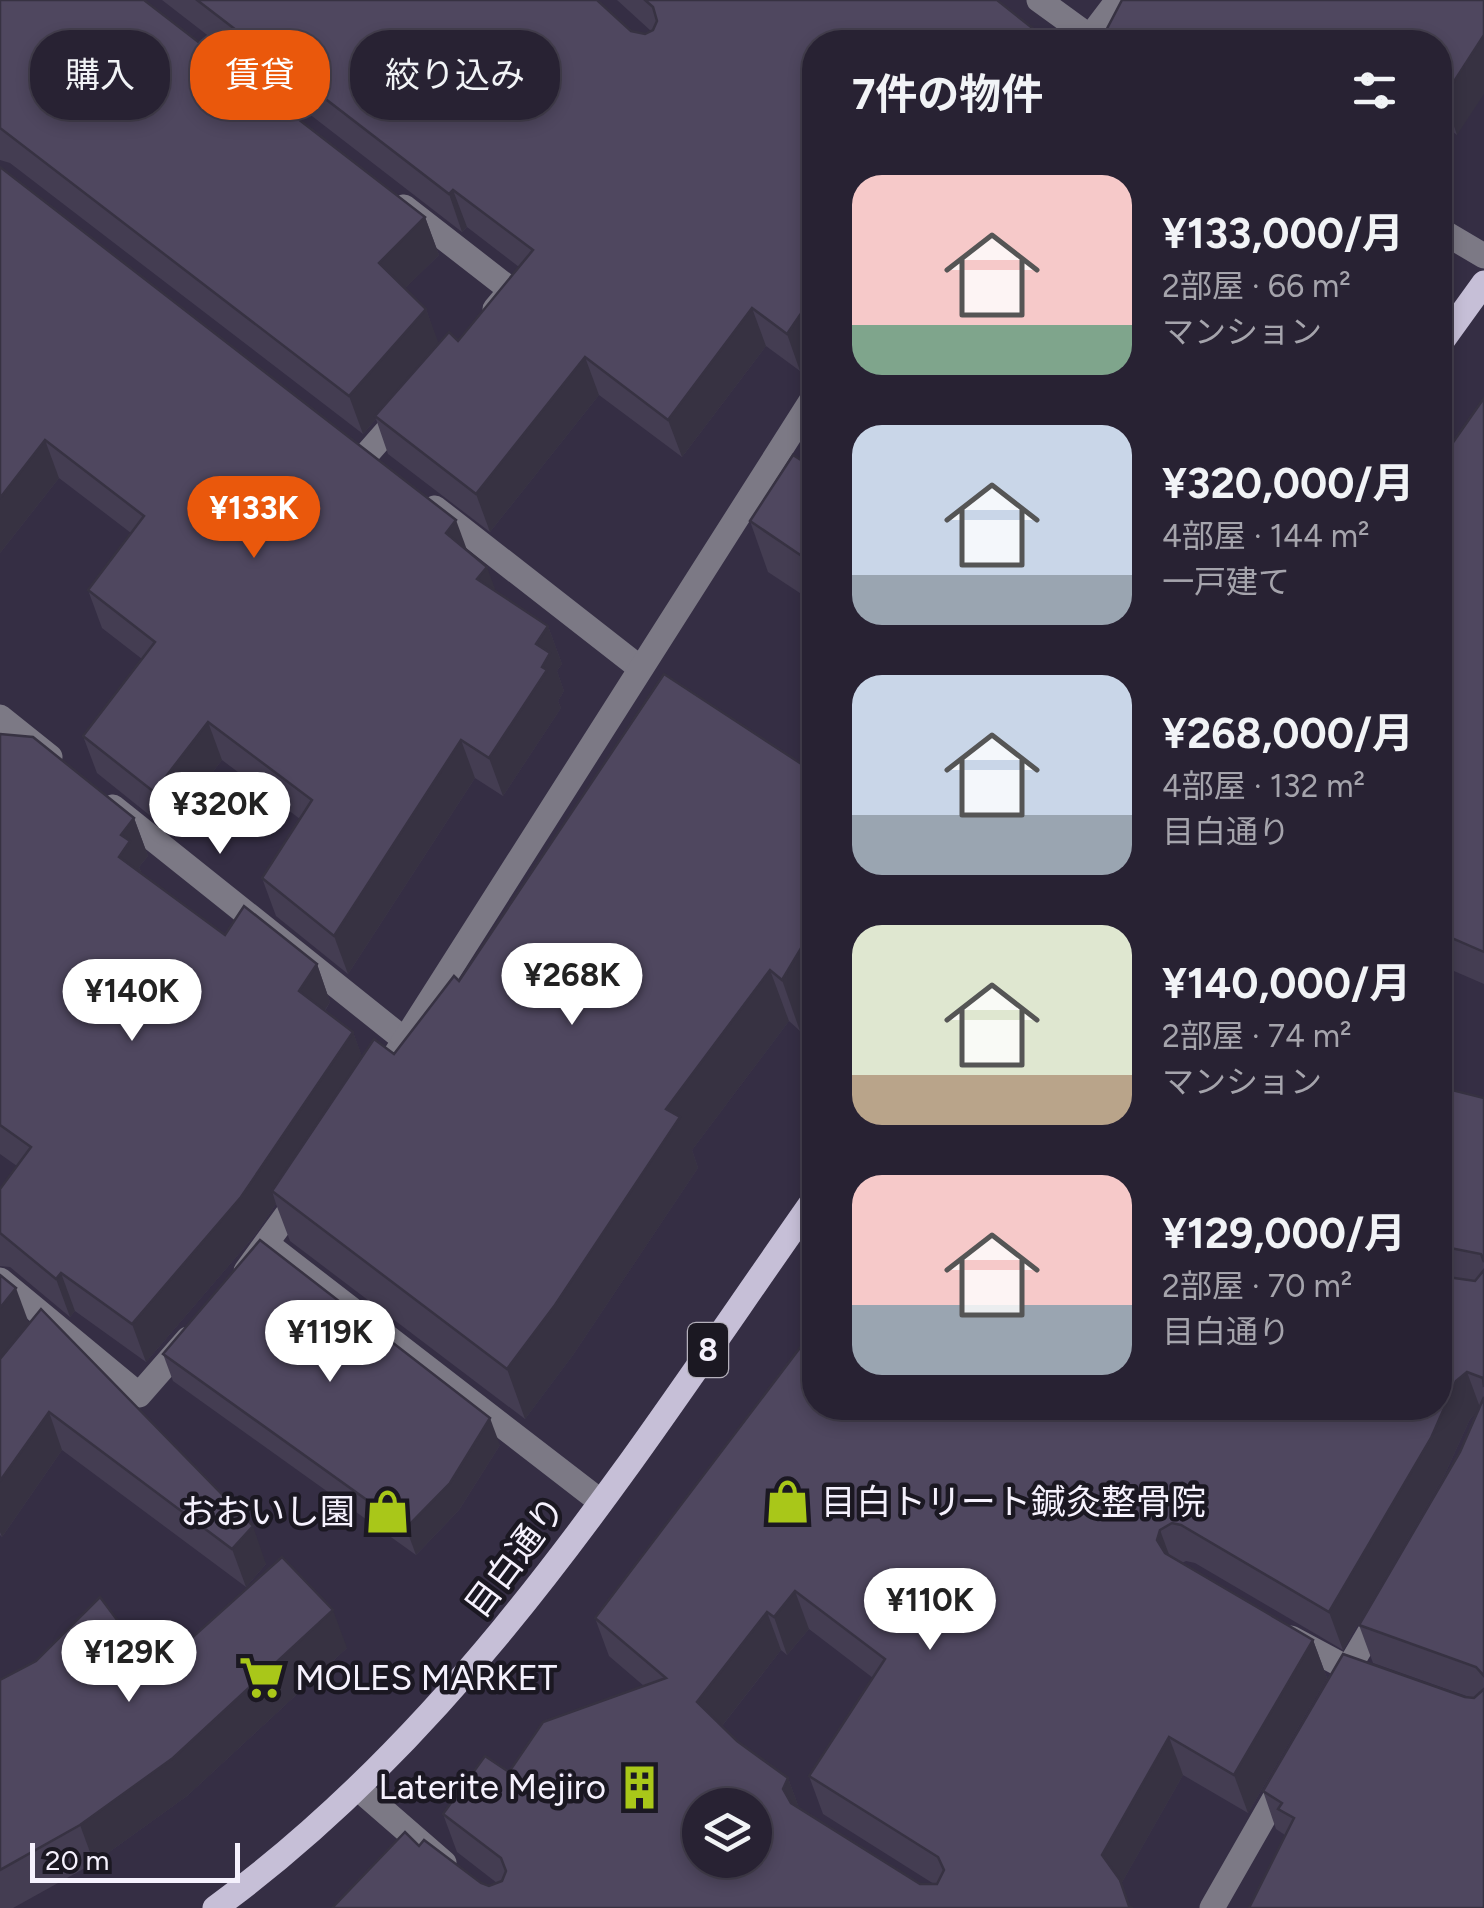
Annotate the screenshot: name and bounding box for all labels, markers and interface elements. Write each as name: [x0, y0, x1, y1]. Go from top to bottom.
chip: 購入: [30, 30, 170, 120]
chip: 賃貸: [190, 30, 330, 120]
chip: 絞り込み: [350, 30, 560, 120]
icon: filters: [1347, 63, 1402, 118]
text: 7件の物件: [852, 69, 1043, 120]
text: ¥133,000/月: [1162, 208, 1404, 259]
icon: home: [932, 215, 1052, 335]
text: 2部屋 · 66 m²: [1162, 267, 1351, 305]
text: マンション: [1162, 313, 1322, 351]
text: ¥320,000/月: [1162, 458, 1415, 509]
icon: home: [932, 465, 1052, 585]
pin: ¥133K: [184, 476, 324, 561]
text: ¥133K: [209, 489, 299, 527]
text: 4部屋 · 144 m²: [1162, 517, 1369, 555]
text: 一戸建て: [1162, 563, 1290, 601]
text: ¥268,000/月: [1162, 708, 1414, 759]
icon: home: [932, 715, 1052, 835]
text: 4部屋 · 132 m²: [1162, 767, 1365, 805]
pin: ¥320K: [150, 772, 290, 857]
text: ¥320K: [171, 785, 269, 823]
text: 目白通り: [1162, 813, 1290, 851]
pin: ¥268K: [502, 943, 642, 1028]
text: ¥268K: [523, 956, 621, 994]
text: ¥140,000/月: [1162, 958, 1411, 1009]
pin: ¥140K: [62, 959, 202, 1044]
icon: home: [932, 965, 1052, 1085]
text: ¥140K: [85, 972, 179, 1010]
text: 2部屋 · 74 m²: [1162, 1017, 1352, 1055]
text: マンション: [1162, 1063, 1322, 1101]
text: ¥129,000/月: [1162, 1208, 1406, 1259]
icon: home: [932, 1215, 1052, 1335]
text: 2部屋 · 70 m²: [1162, 1267, 1352, 1305]
pin: ¥119K: [260, 1300, 400, 1385]
text: ¥119K: [287, 1313, 373, 1351]
text: 目白通り: [1162, 1313, 1290, 1351]
road number: 8: [688, 1323, 728, 1377]
shop icon: 目白トリート鍼灸整骨院: [764, 1478, 812, 1526]
place label: 目白トリート鍼灸整骨院: [821, 1481, 1206, 1523]
shop icon: おおいし園: [364, 1488, 412, 1536]
street label: 目白通り: [456, 1488, 574, 1626]
place label: おおいし園: [180, 1491, 355, 1533]
pin: ¥110K: [860, 1568, 1000, 1653]
text: ¥110K: [886, 1581, 974, 1619]
pin: ¥129K: [59, 1620, 199, 1705]
text: ¥129K: [84, 1633, 174, 1671]
supermarket icon: MOLES MARKET: [238, 1654, 286, 1702]
place label: MOLES MARKET: [295, 1657, 557, 1699]
building icon: Laterite Mejiro: [615, 1763, 663, 1811]
place label: Laterite Mejiro: [378, 1766, 606, 1808]
map controls: [682, 1788, 772, 1878]
button: layers: [682, 1788, 772, 1878]
scale bar: [30, 1838, 240, 1882]
text: 20 m: [45, 1843, 109, 1877]

